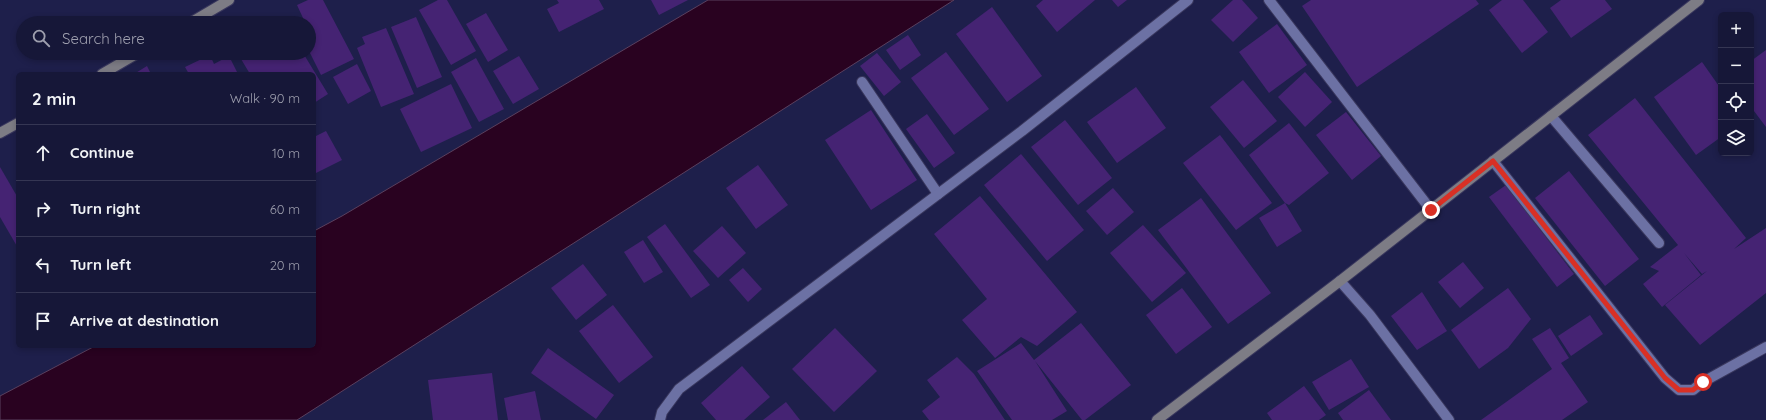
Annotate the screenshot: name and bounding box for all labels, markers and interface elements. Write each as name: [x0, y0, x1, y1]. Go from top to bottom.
map controls: [1718, 12, 1754, 156]
button: +: [1718, 12, 1754, 48]
search box: [16, 16, 316, 60]
icon: search: [30, 27, 52, 49]
text: Search here: [62, 29, 145, 48]
button: −: [1718, 48, 1754, 84]
button: locate: [1718, 84, 1754, 120]
text: 2 min: [32, 88, 76, 109]
text: Walk · 90 m: [230, 90, 300, 106]
button: layers: [1718, 120, 1754, 156]
icon: ahead: [32, 142, 54, 164]
text: Continue: [70, 143, 134, 162]
text: 10 m: [272, 145, 300, 161]
icon: right: [32, 198, 54, 220]
text: Turn right: [70, 199, 141, 218]
text: 60 m: [270, 201, 300, 217]
route end: [1422, 201, 1440, 219]
icon: left: [32, 254, 54, 276]
text: Turn left: [70, 255, 132, 274]
text: 20 m: [270, 257, 300, 273]
icon: arrive: [32, 310, 54, 332]
text: Arrive at destination: [70, 311, 219, 330]
route start: [1694, 373, 1712, 391]

